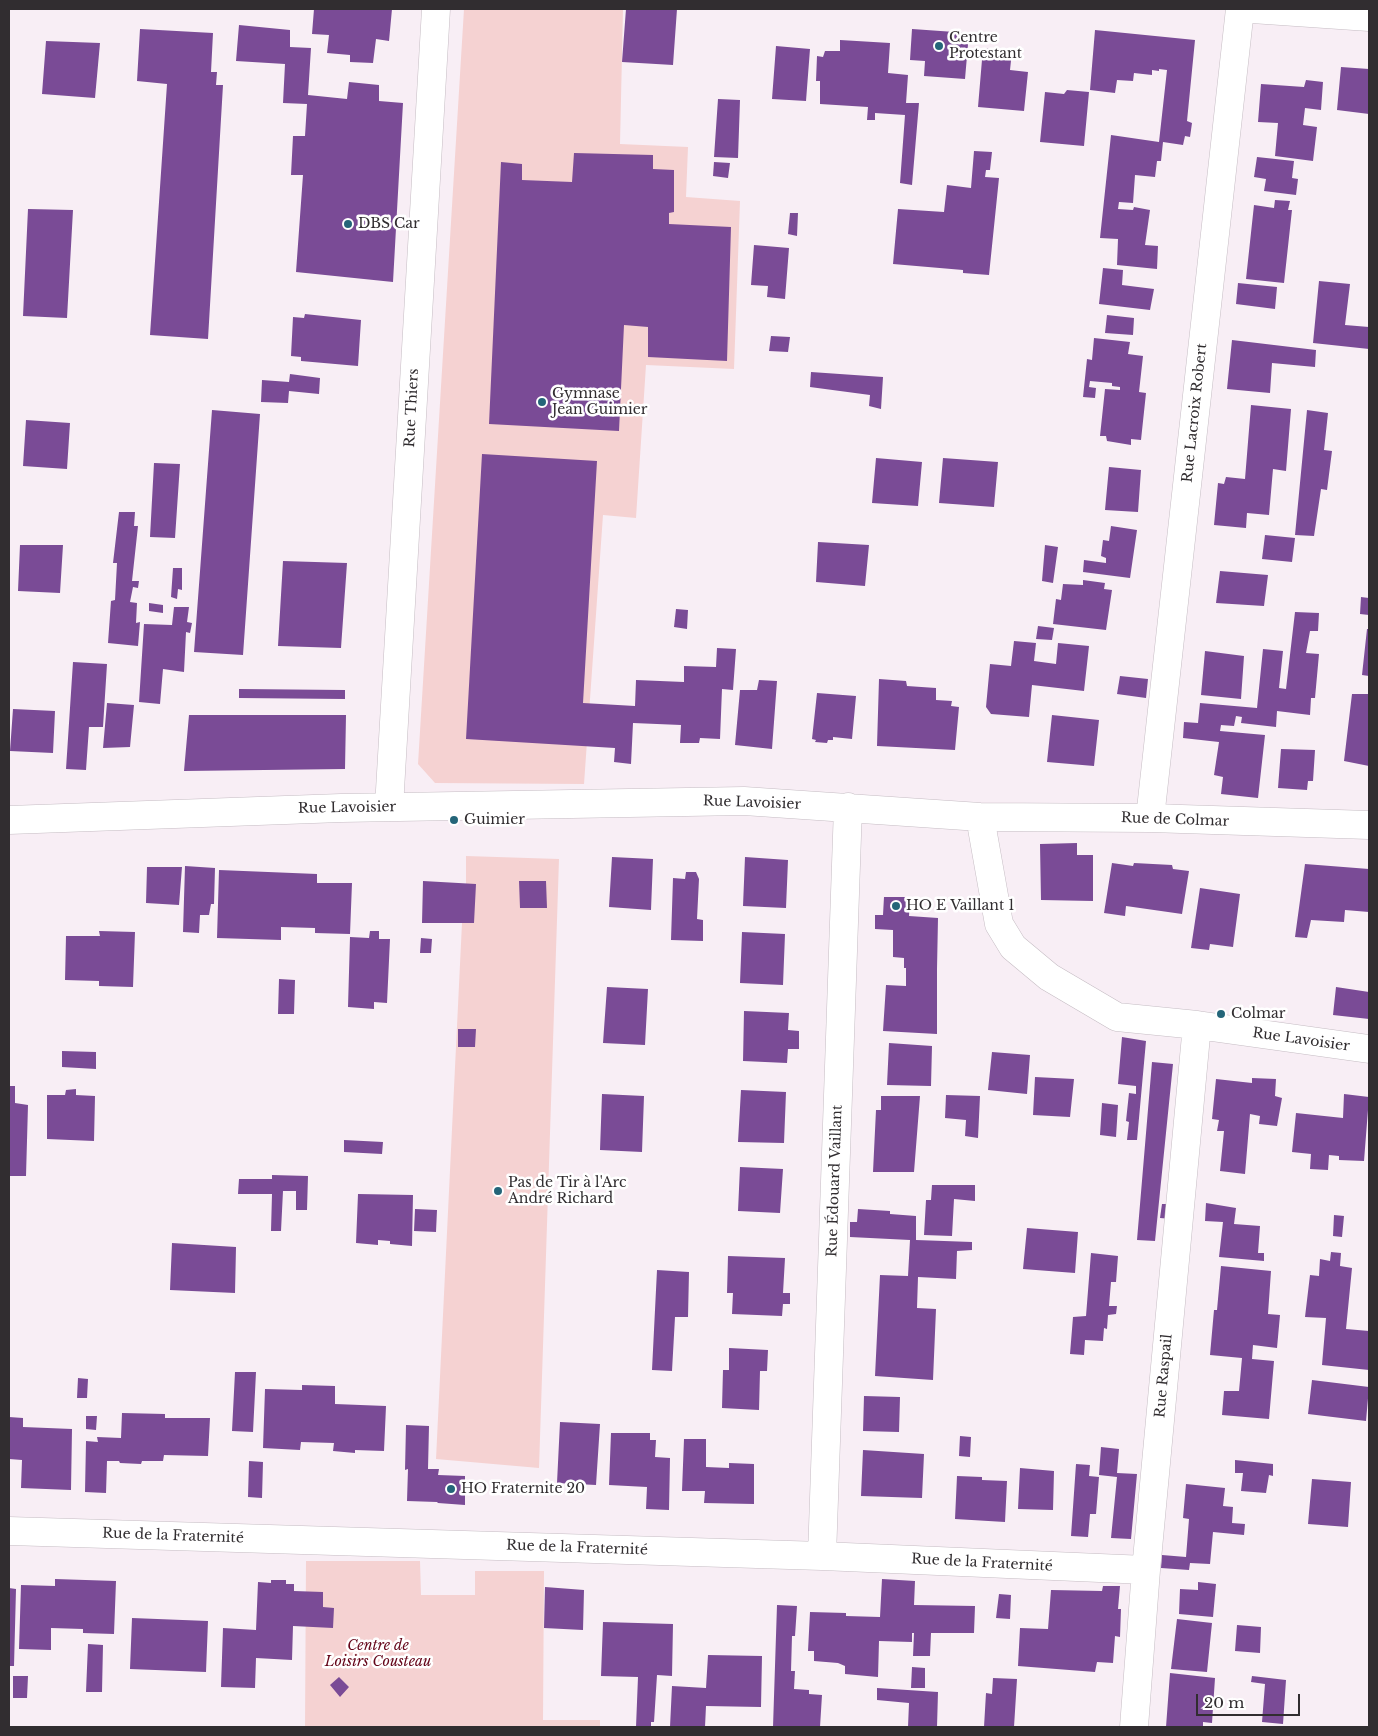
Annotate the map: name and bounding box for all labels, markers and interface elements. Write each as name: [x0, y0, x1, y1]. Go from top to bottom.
place label: Centre Protestant: [949, 30, 1022, 62]
marker: Centre Protestant: [933, 40, 945, 52]
place label: DBS Car: [358, 216, 420, 232]
marker: DBS Car: [342, 218, 354, 230]
street label: Rue Lacroix Robert: [1179, 342, 1211, 484]
street label: Rue Thiers: [402, 368, 422, 448]
place label: Gymnase Jean Guimier: [552, 386, 647, 418]
marker: Gymnase Jean Guimier: [536, 396, 548, 408]
street label: Rue Lavoisier: [703, 793, 801, 813]
street label: Rue Lavoisier: [298, 799, 396, 817]
street label: Rue de Colmar: [1121, 810, 1229, 830]
place label: Guimier: [464, 812, 525, 828]
marker: Guimier: [448, 814, 460, 826]
place label: HO E Vaillant 1: [906, 898, 1014, 914]
marker: HO E Vaillant 1: [890, 900, 902, 912]
place label: Colmar: [1231, 1006, 1285, 1022]
marker: Colmar: [1215, 1008, 1227, 1020]
street label: Rue Lavoisier: [1251, 1025, 1351, 1055]
street label: Rue Édouard Vaillant: [824, 1105, 846, 1257]
place label: Pas de Tir à l'Arc André Richard: [508, 1175, 627, 1208]
marker: Pas de Tir à l'Arc André Richard: [492, 1185, 504, 1197]
street label: Rue Raspail: [1152, 1333, 1176, 1419]
place label: HO Fraternite 20: [461, 1481, 585, 1497]
marker: HO Fraternite 20: [445, 1483, 457, 1495]
street label: Rue de la Fraternité: [102, 1525, 244, 1547]
street label: Rue de la Fraternité: [506, 1537, 648, 1559]
street label: Rue de la Fraternité: [911, 1551, 1053, 1575]
park label: Centre de Loisirs Cousteau: [325, 1638, 431, 1670]
scale bar: [1198, 1684, 1302, 1716]
text: 20 m: [1204, 1693, 1244, 1712]

